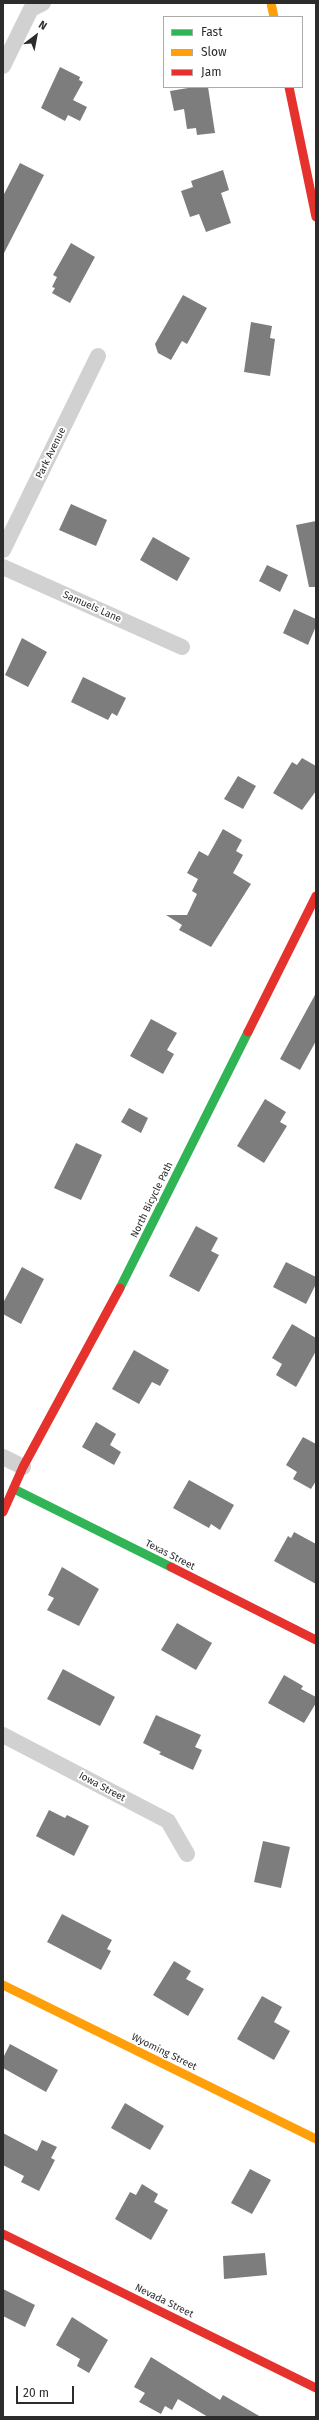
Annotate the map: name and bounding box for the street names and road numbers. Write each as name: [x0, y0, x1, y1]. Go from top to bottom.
street label: Park Avenue: [33, 425, 69, 481]
street label: Samuels Lane: [61, 589, 123, 625]
street label: North Bicycle Path: [128, 1160, 176, 1240]
street label: Texas Street: [143, 1537, 197, 1573]
street label: Iowa Street: [77, 1770, 127, 1804]
street label: Wyoming Street: [129, 2031, 199, 2073]
street label: Nevada Street: [133, 2282, 195, 2320]

